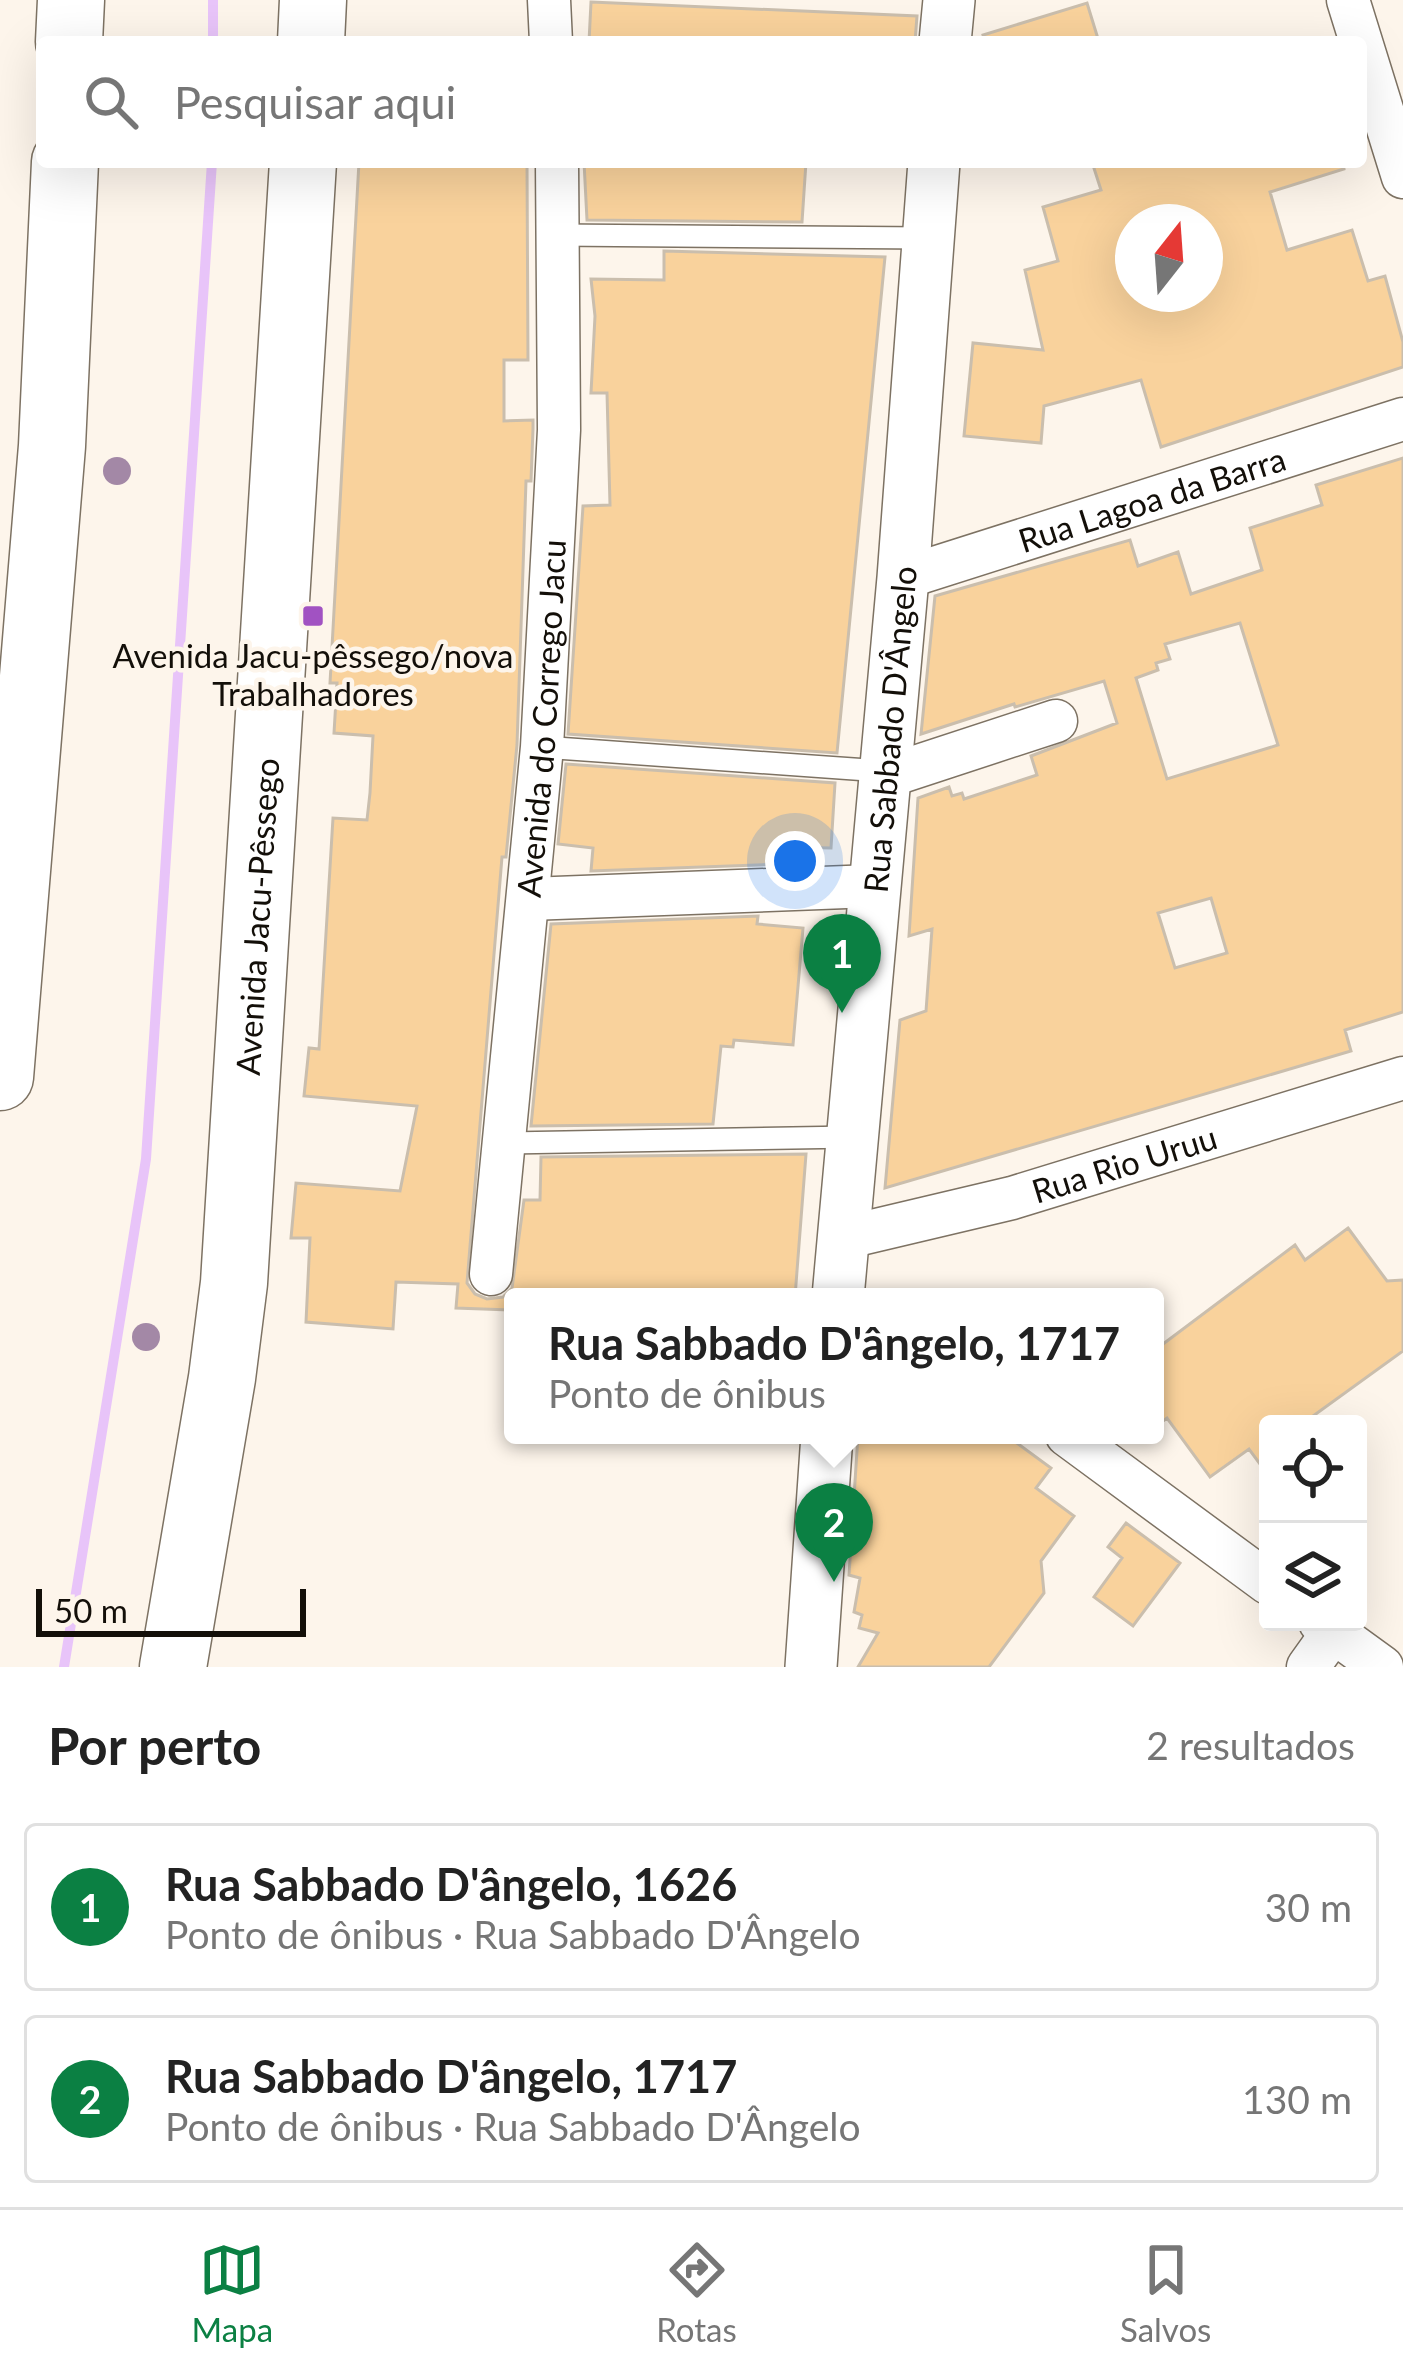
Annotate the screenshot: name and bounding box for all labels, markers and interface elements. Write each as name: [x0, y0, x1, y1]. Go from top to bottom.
search box: [36, 36, 1367, 168]
icon: search: [78, 69, 144, 135]
text: Pesquisar aqui: [174, 75, 456, 129]
north arrow: [1115, 204, 1223, 312]
street label: Rua Lagoa da Barra: [1013, 438, 1290, 560]
street label: Avenida do Corrego Jacu: [508, 538, 573, 899]
street label: Rua Sabbado D'Ângelo: [855, 565, 924, 894]
marker: Avenida Jacu-pêssego/nova Trabalhadores: [300, 603, 326, 629]
place label: Avenida Jacu-pêssego/nova Trabalhadores: [112, 635, 514, 713]
street label: Avenida Jacu-Pêssego: [227, 757, 286, 1076]
your location: [765, 831, 825, 891]
pin: 1: [803, 914, 881, 1013]
street label: Rua Rio Uruu: [1027, 1116, 1222, 1211]
popup: [504, 1288, 1164, 1444]
text: Rua Sabbado D'ângelo, 1717: [548, 1316, 1120, 1370]
text: Ponto de ônibus: [548, 1370, 826, 1416]
map controls: [1259, 1415, 1367, 1631]
button: locate: [1259, 1415, 1367, 1523]
pin: 2: [795, 1483, 873, 1582]
button: layers: [1259, 1523, 1367, 1631]
scale bar: [36, 1583, 306, 1636]
text: 50 m: [54, 1590, 128, 1630]
text: Por perto: [48, 1715, 261, 1776]
text: 2 resultados: [1146, 1722, 1355, 1768]
text: Rua Sabbado D'ângelo, 1626: [165, 1857, 737, 1911]
text: 1: [79, 1884, 101, 1930]
text: 30 m: [1265, 1884, 1352, 1930]
text: Ponto de ônibus · Rua Sabbado D'Ângelo: [165, 1911, 861, 1957]
text: Rua Sabbado D'ângelo, 1717: [165, 2049, 737, 2103]
text: 2: [79, 2076, 101, 2122]
text: 130 m: [1242, 2076, 1352, 2122]
text: Ponto de ônibus · Rua Sabbado D'Ângelo: [165, 2103, 861, 2149]
tab: Mapa: [192, 2237, 273, 2349]
tab: Rotas: [656, 2237, 737, 2349]
tab: Salvos: [1120, 2237, 1211, 2349]

